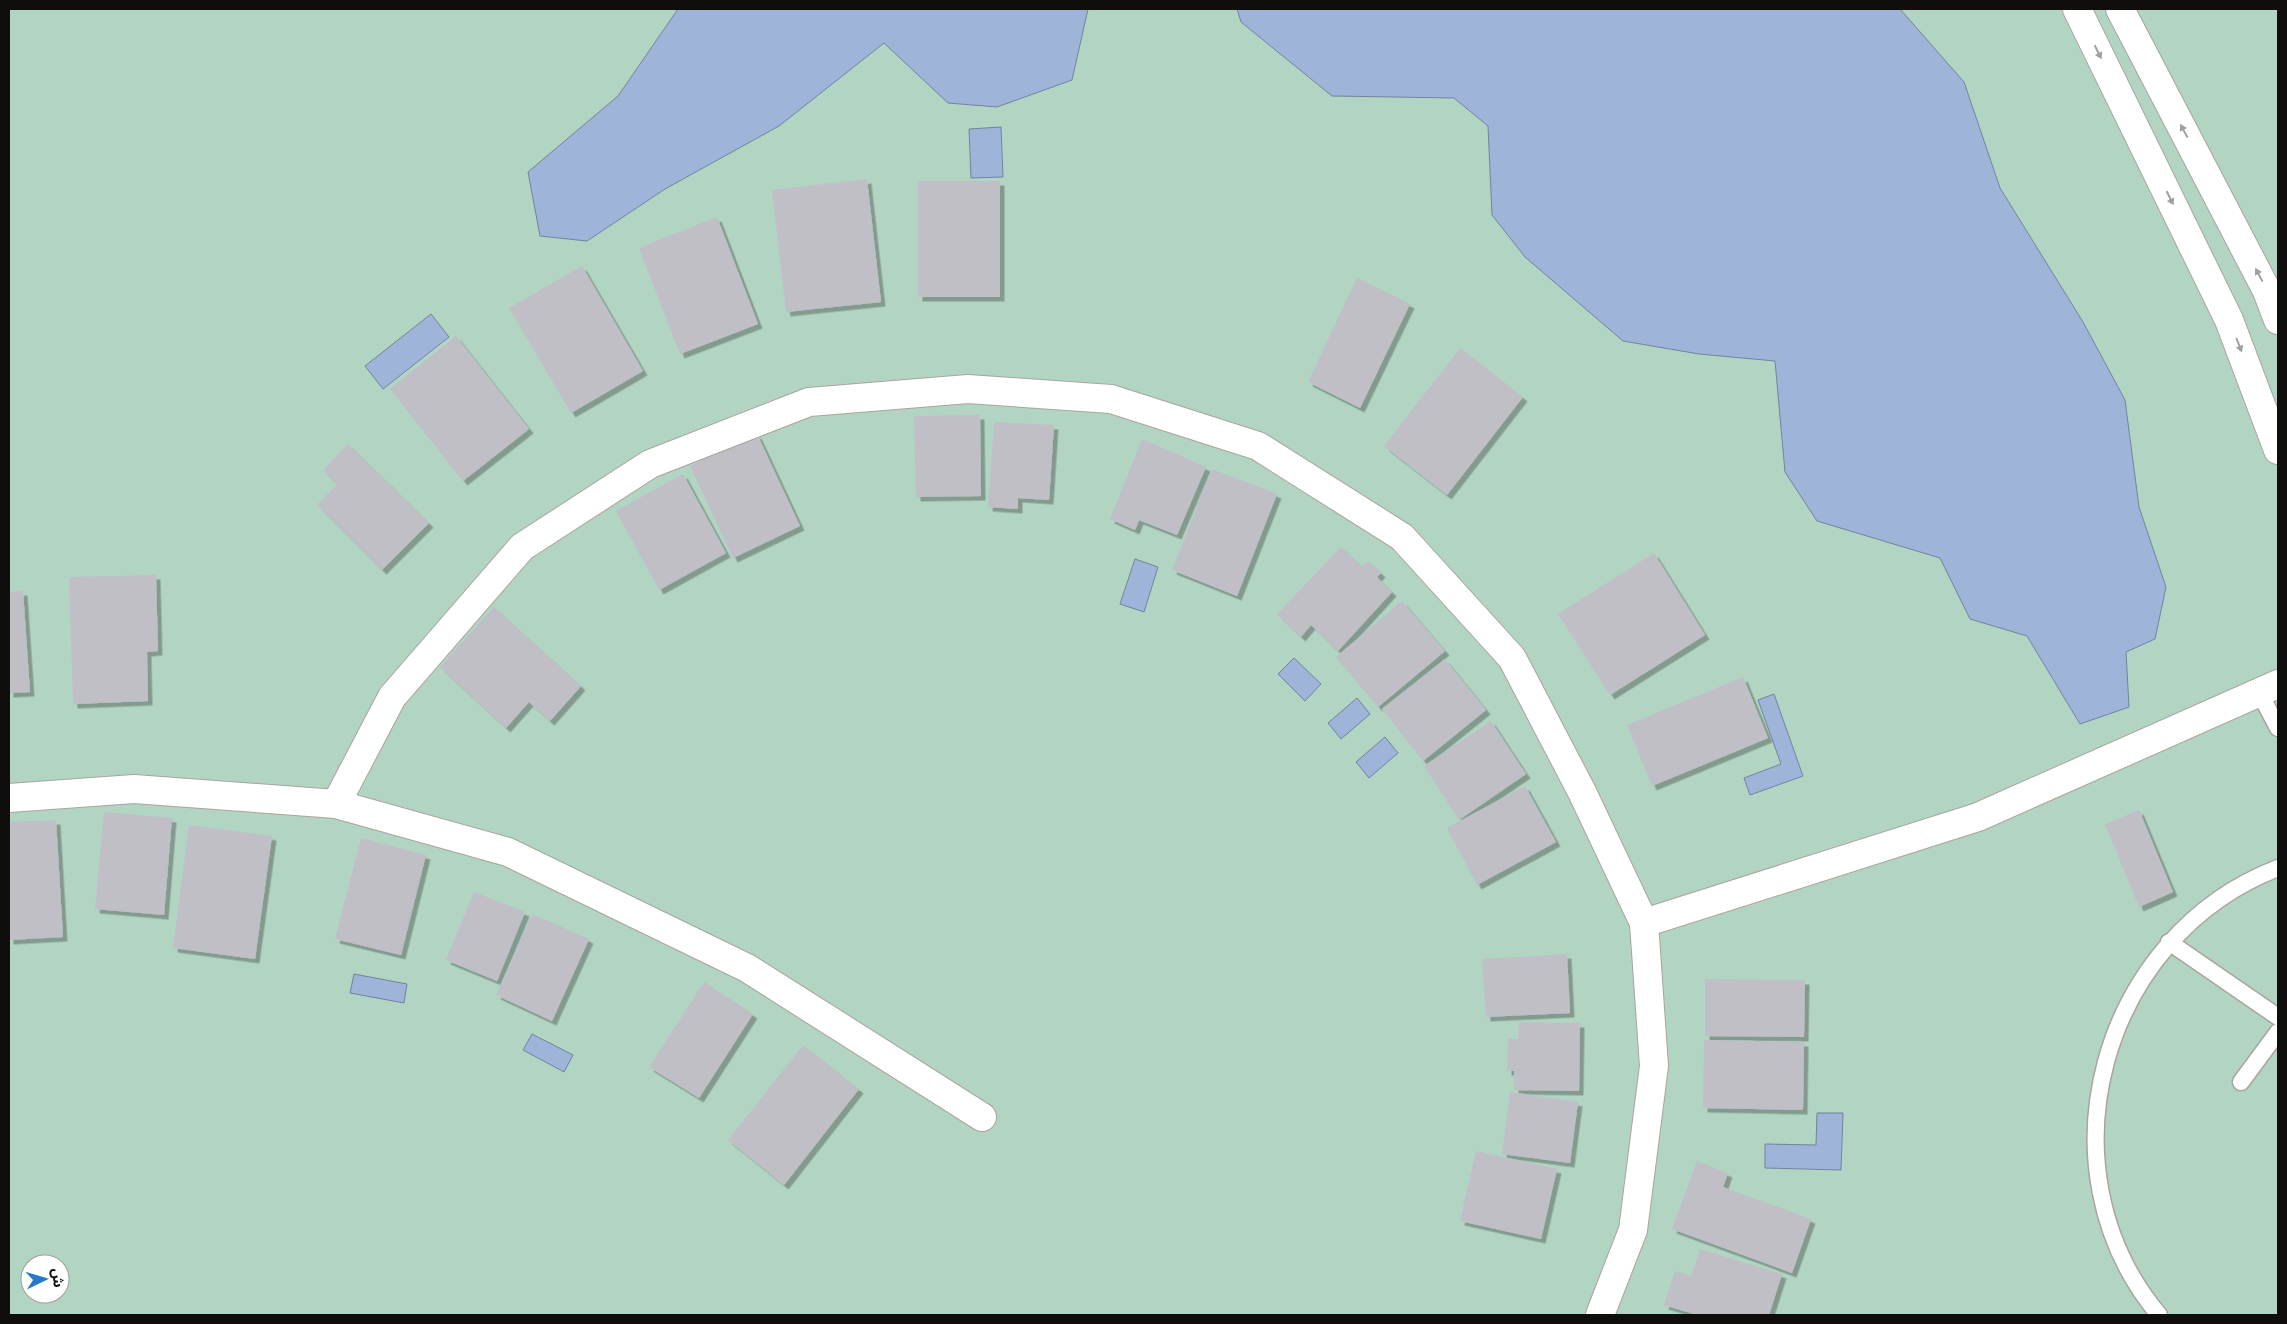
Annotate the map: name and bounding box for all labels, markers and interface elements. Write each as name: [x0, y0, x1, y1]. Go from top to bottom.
one-way arrow: [2094, 45, 2103, 60]
one-way arrow: [2180, 124, 2188, 138]
one-way arrow: [2166, 191, 2174, 206]
one-way arrow: [2255, 268, 2263, 282]
one-way arrow: [2236, 338, 2243, 353]
north arrow: [20, 1254, 70, 1304]
text: ش: [49, 1268, 68, 1288]

